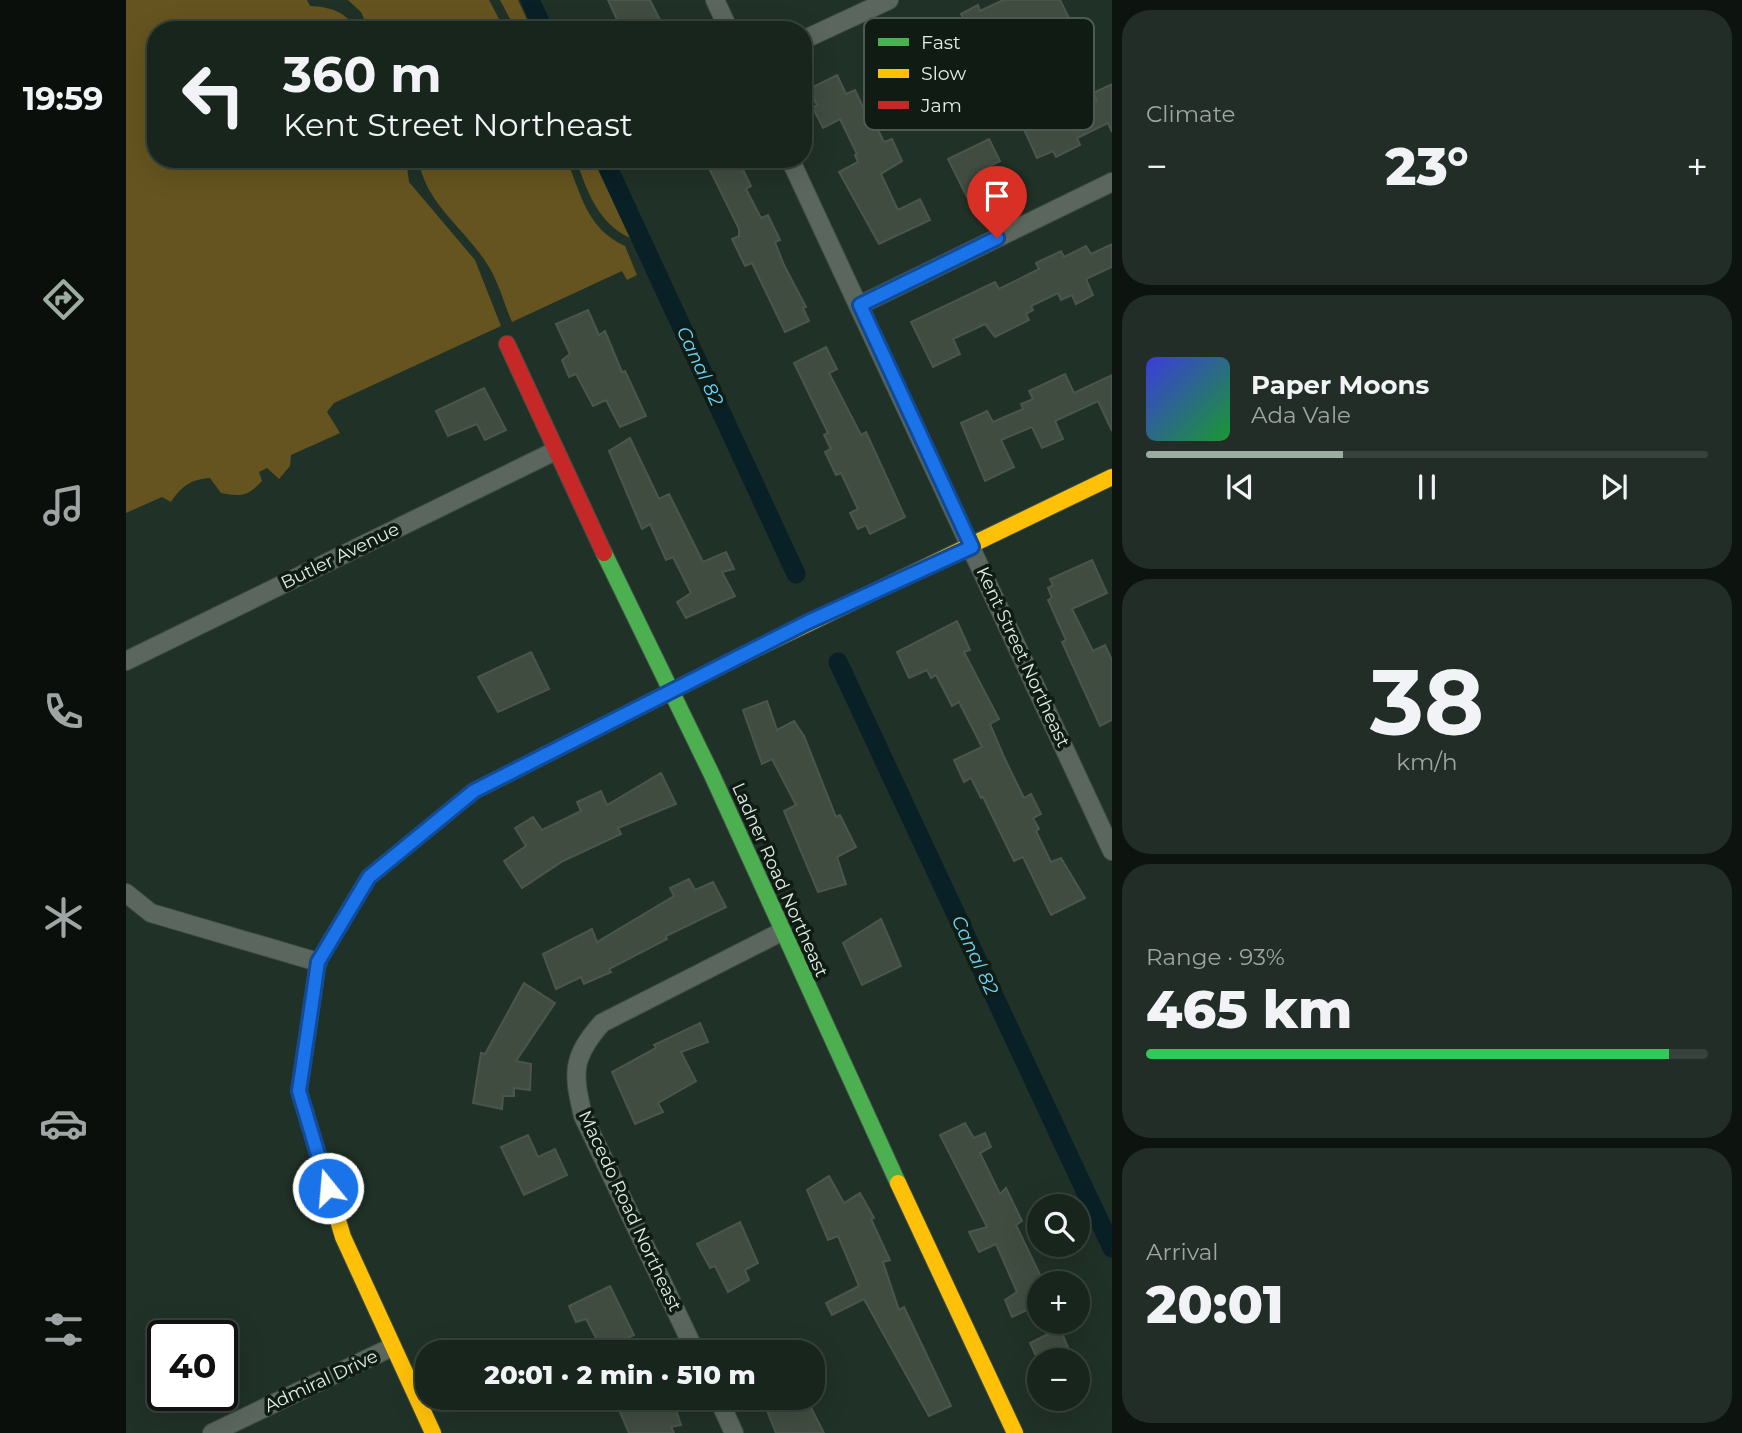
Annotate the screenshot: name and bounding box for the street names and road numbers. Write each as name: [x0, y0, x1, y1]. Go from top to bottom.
street label: Butler Avenue: [277, 518, 403, 594]
street label: Kent Street Northeast: [971, 563, 1075, 751]
street label: Ladner Road Northeast: [727, 779, 833, 981]
street label: Macedo Road Northeast: [574, 1107, 686, 1315]
street label: Admiral Drive: [261, 1345, 381, 1417]

